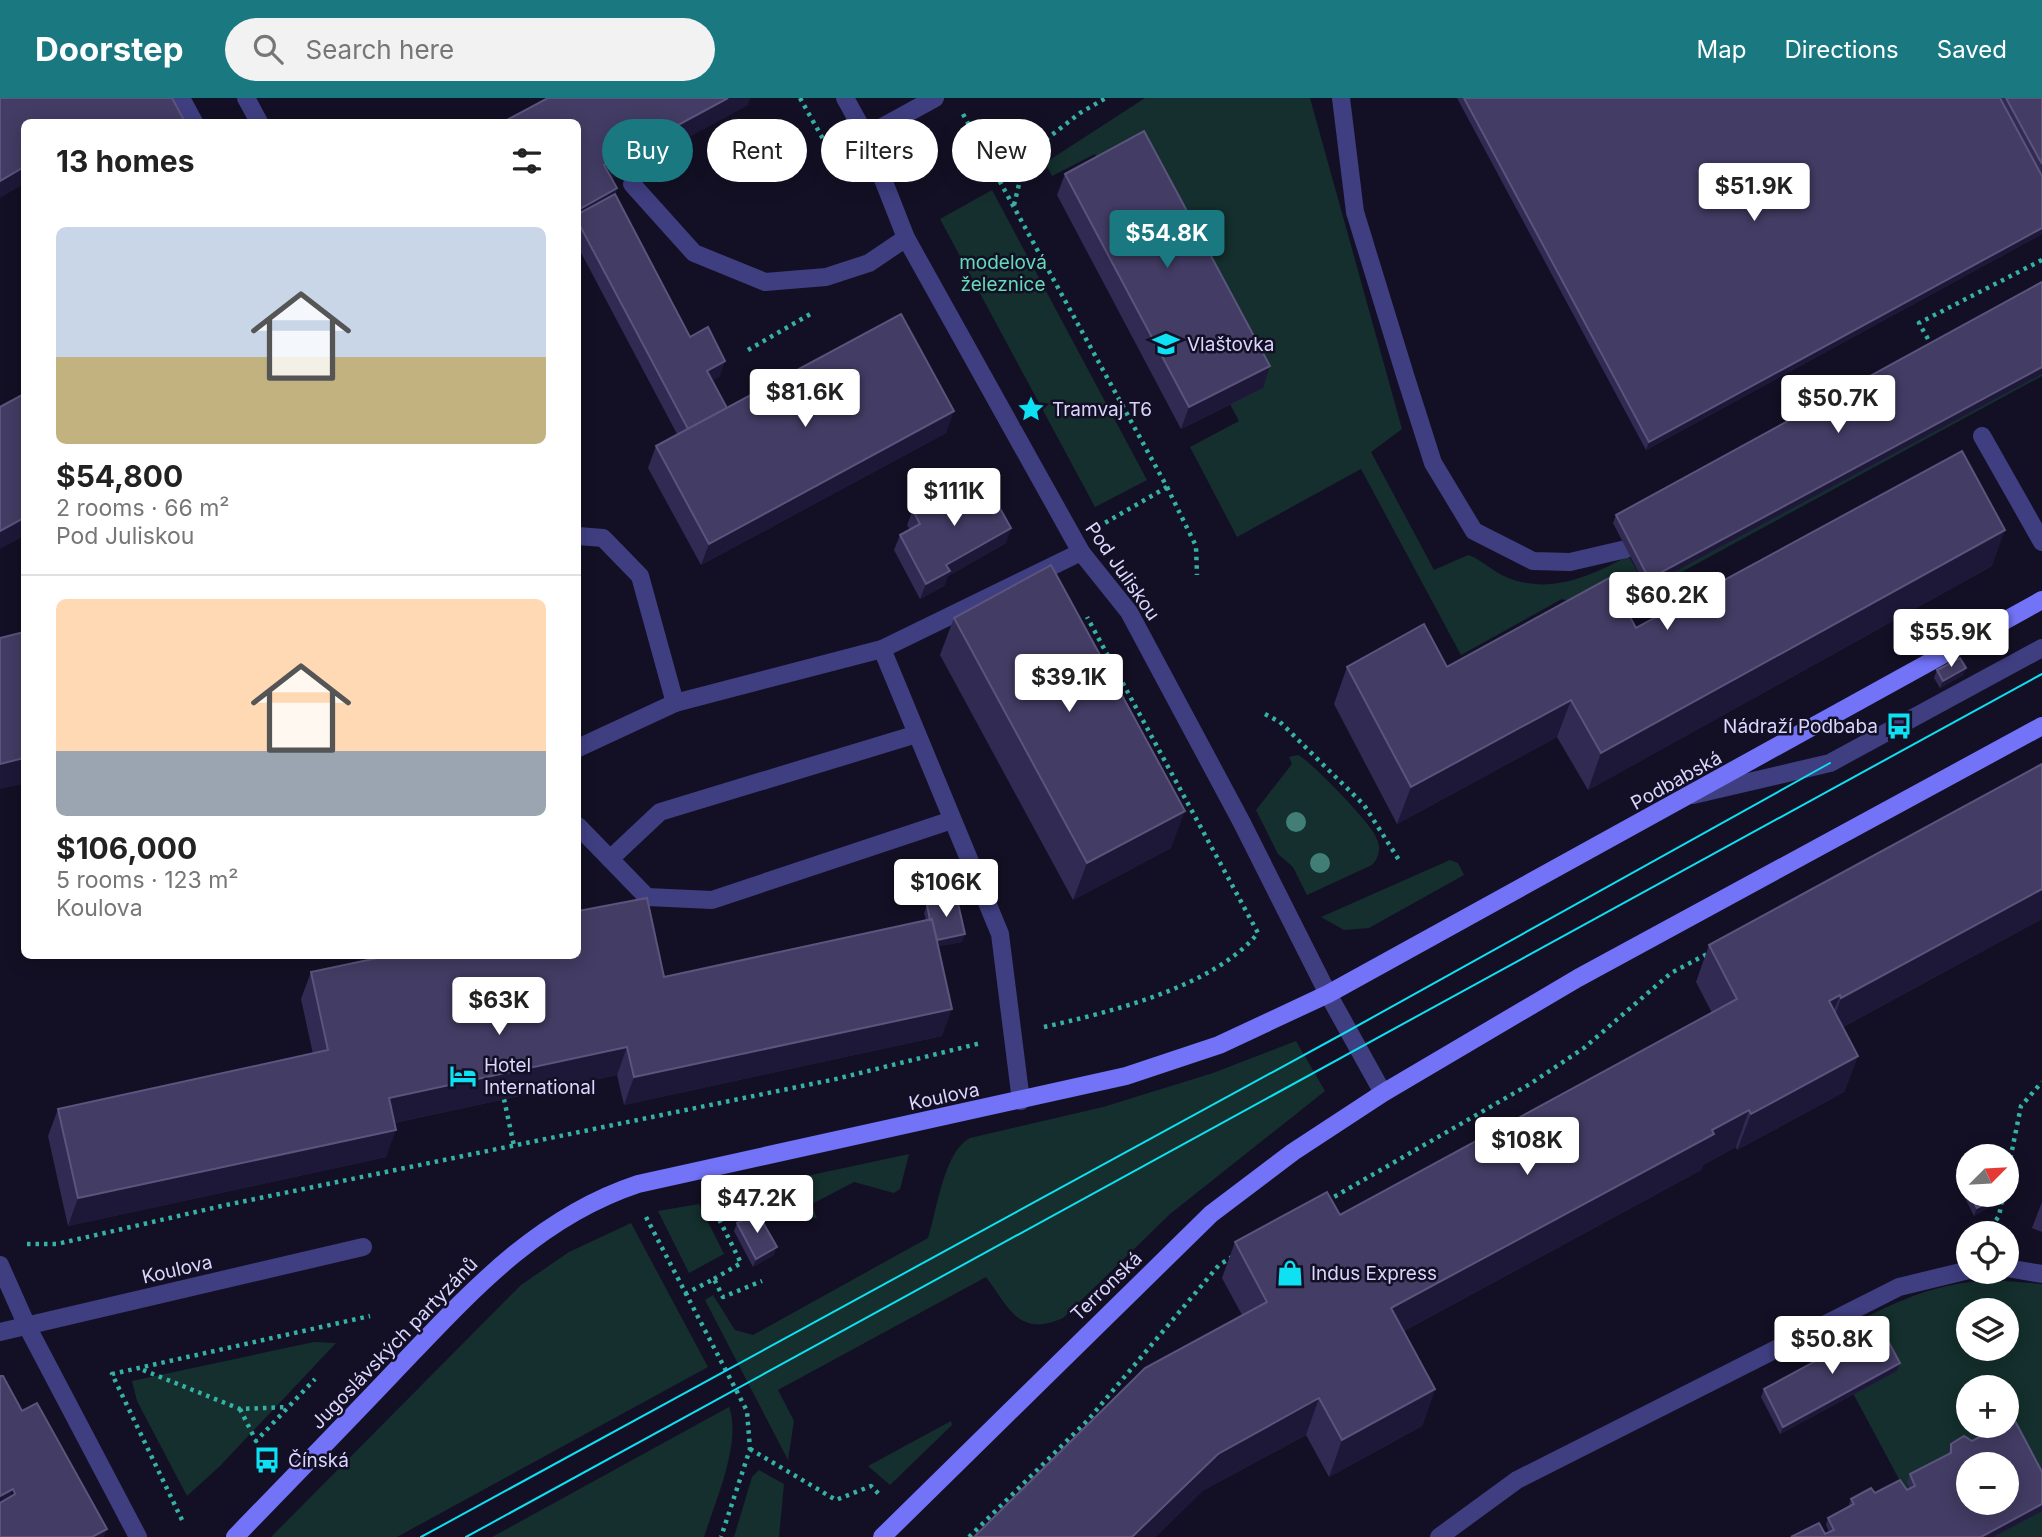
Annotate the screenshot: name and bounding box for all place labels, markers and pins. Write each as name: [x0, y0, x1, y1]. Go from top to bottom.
pin: $51.9K: [1697, 164, 1811, 223]
pin: $54.8K: [1110, 211, 1224, 270]
school or university icon: Vlaštovka: [1151, 329, 1181, 359]
place label: Vlaštovka: [1187, 333, 1274, 356]
pin: $81.6K: [748, 370, 862, 429]
pin: $50.7K: [1781, 376, 1895, 435]
place icon: Tramvaj T6: [1016, 394, 1046, 424]
place label: Tramvaj T6: [1052, 398, 1152, 421]
pin: $111K: [905, 468, 1003, 528]
pin: $60.2K: [1610, 573, 1724, 632]
pin: $55.9K: [1894, 610, 2008, 669]
pin: $39.1K: [1012, 654, 1126, 714]
bus stop icon: Nádraží Podbaba: [1884, 711, 1914, 741]
place label: Nádraží Podbaba: [1723, 715, 1878, 738]
pin: $106K: [897, 860, 995, 919]
pin: $63K: [458, 978, 540, 1037]
place label: Hotel International: [484, 1054, 596, 1099]
hotel icon: Hotel International: [448, 1061, 478, 1091]
pin: $108K: [1478, 1118, 1576, 1177]
pin: $47.2K: [700, 1176, 814, 1235]
shop icon: Indus Express: [1275, 1258, 1305, 1288]
place label: Indus Express: [1311, 1262, 1437, 1285]
pin: $50.8K: [1775, 1316, 1889, 1376]
bus stop icon: Čínská: [252, 1445, 282, 1475]
place label: Čínská: [288, 1449, 349, 1472]

